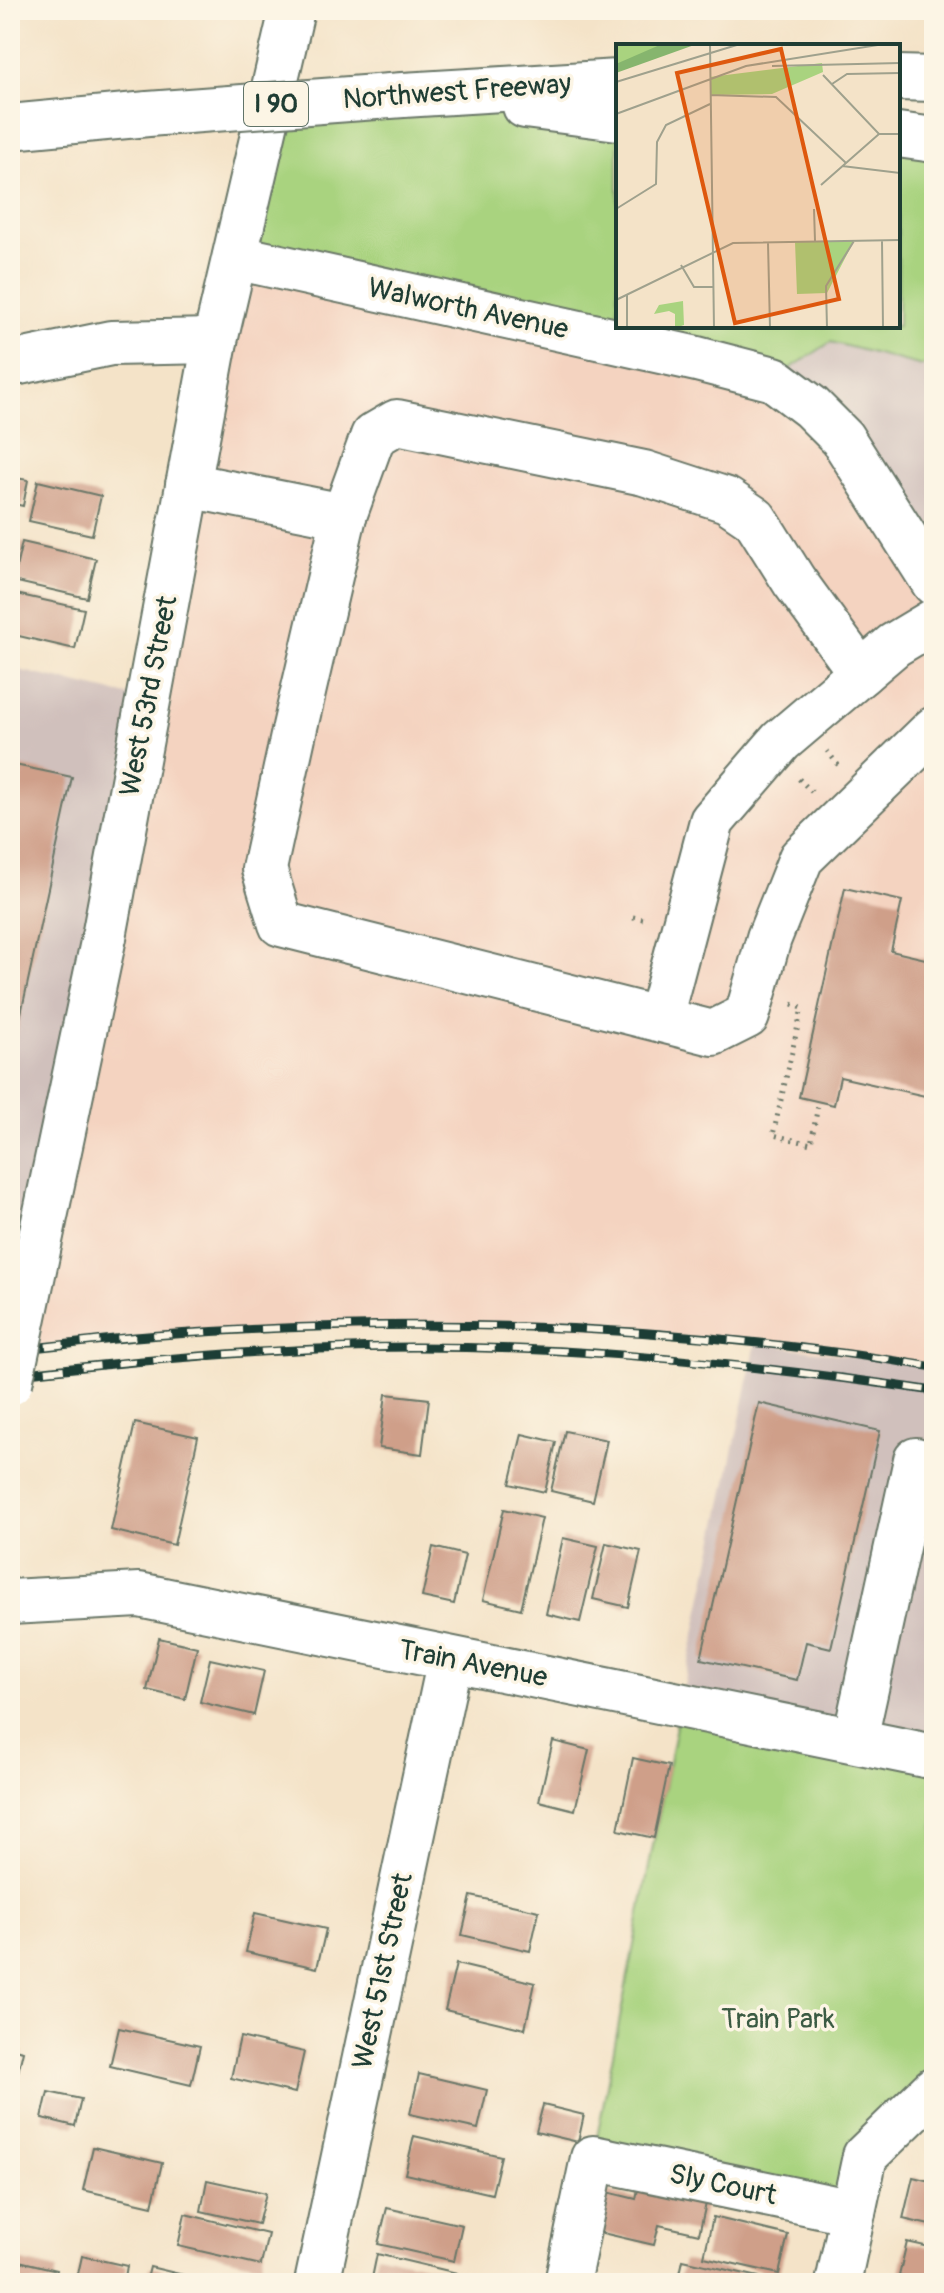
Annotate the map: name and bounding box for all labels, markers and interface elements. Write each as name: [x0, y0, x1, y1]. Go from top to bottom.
inset map: [616, 44, 900, 328]
street label: Northwest Freeway: [342, 67, 572, 117]
road number: I 90: [244, 82, 308, 126]
street label: Walworth Avenue: [365, 271, 572, 347]
street label: West 53rd Street: [112, 592, 186, 799]
street label: Train Avenue: [396, 1632, 550, 1696]
street label: West 51st Street: [345, 1869, 421, 2072]
park label: Train Park: [721, 2002, 835, 2037]
street label: Sly Court: [666, 2157, 780, 2214]

